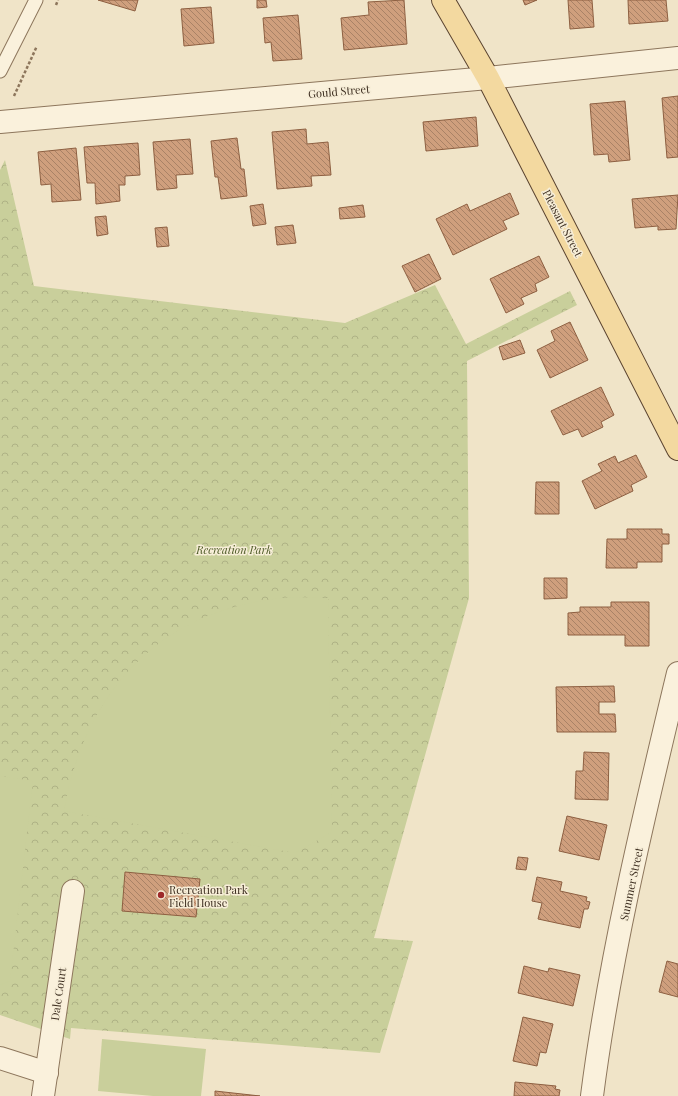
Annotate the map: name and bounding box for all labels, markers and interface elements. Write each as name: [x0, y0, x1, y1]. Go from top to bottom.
street label: Gould Street: [308, 81, 371, 101]
street label: Pleasant Street: [540, 187, 586, 259]
park label: Recreation Park: [195, 542, 272, 557]
street label: Summer Street: [616, 846, 646, 922]
place label: Recreation Park Field House: [169, 882, 248, 910]
marker: Recreation Park Field House: [156, 890, 166, 900]
street label: Dale Court: [47, 966, 69, 1022]

